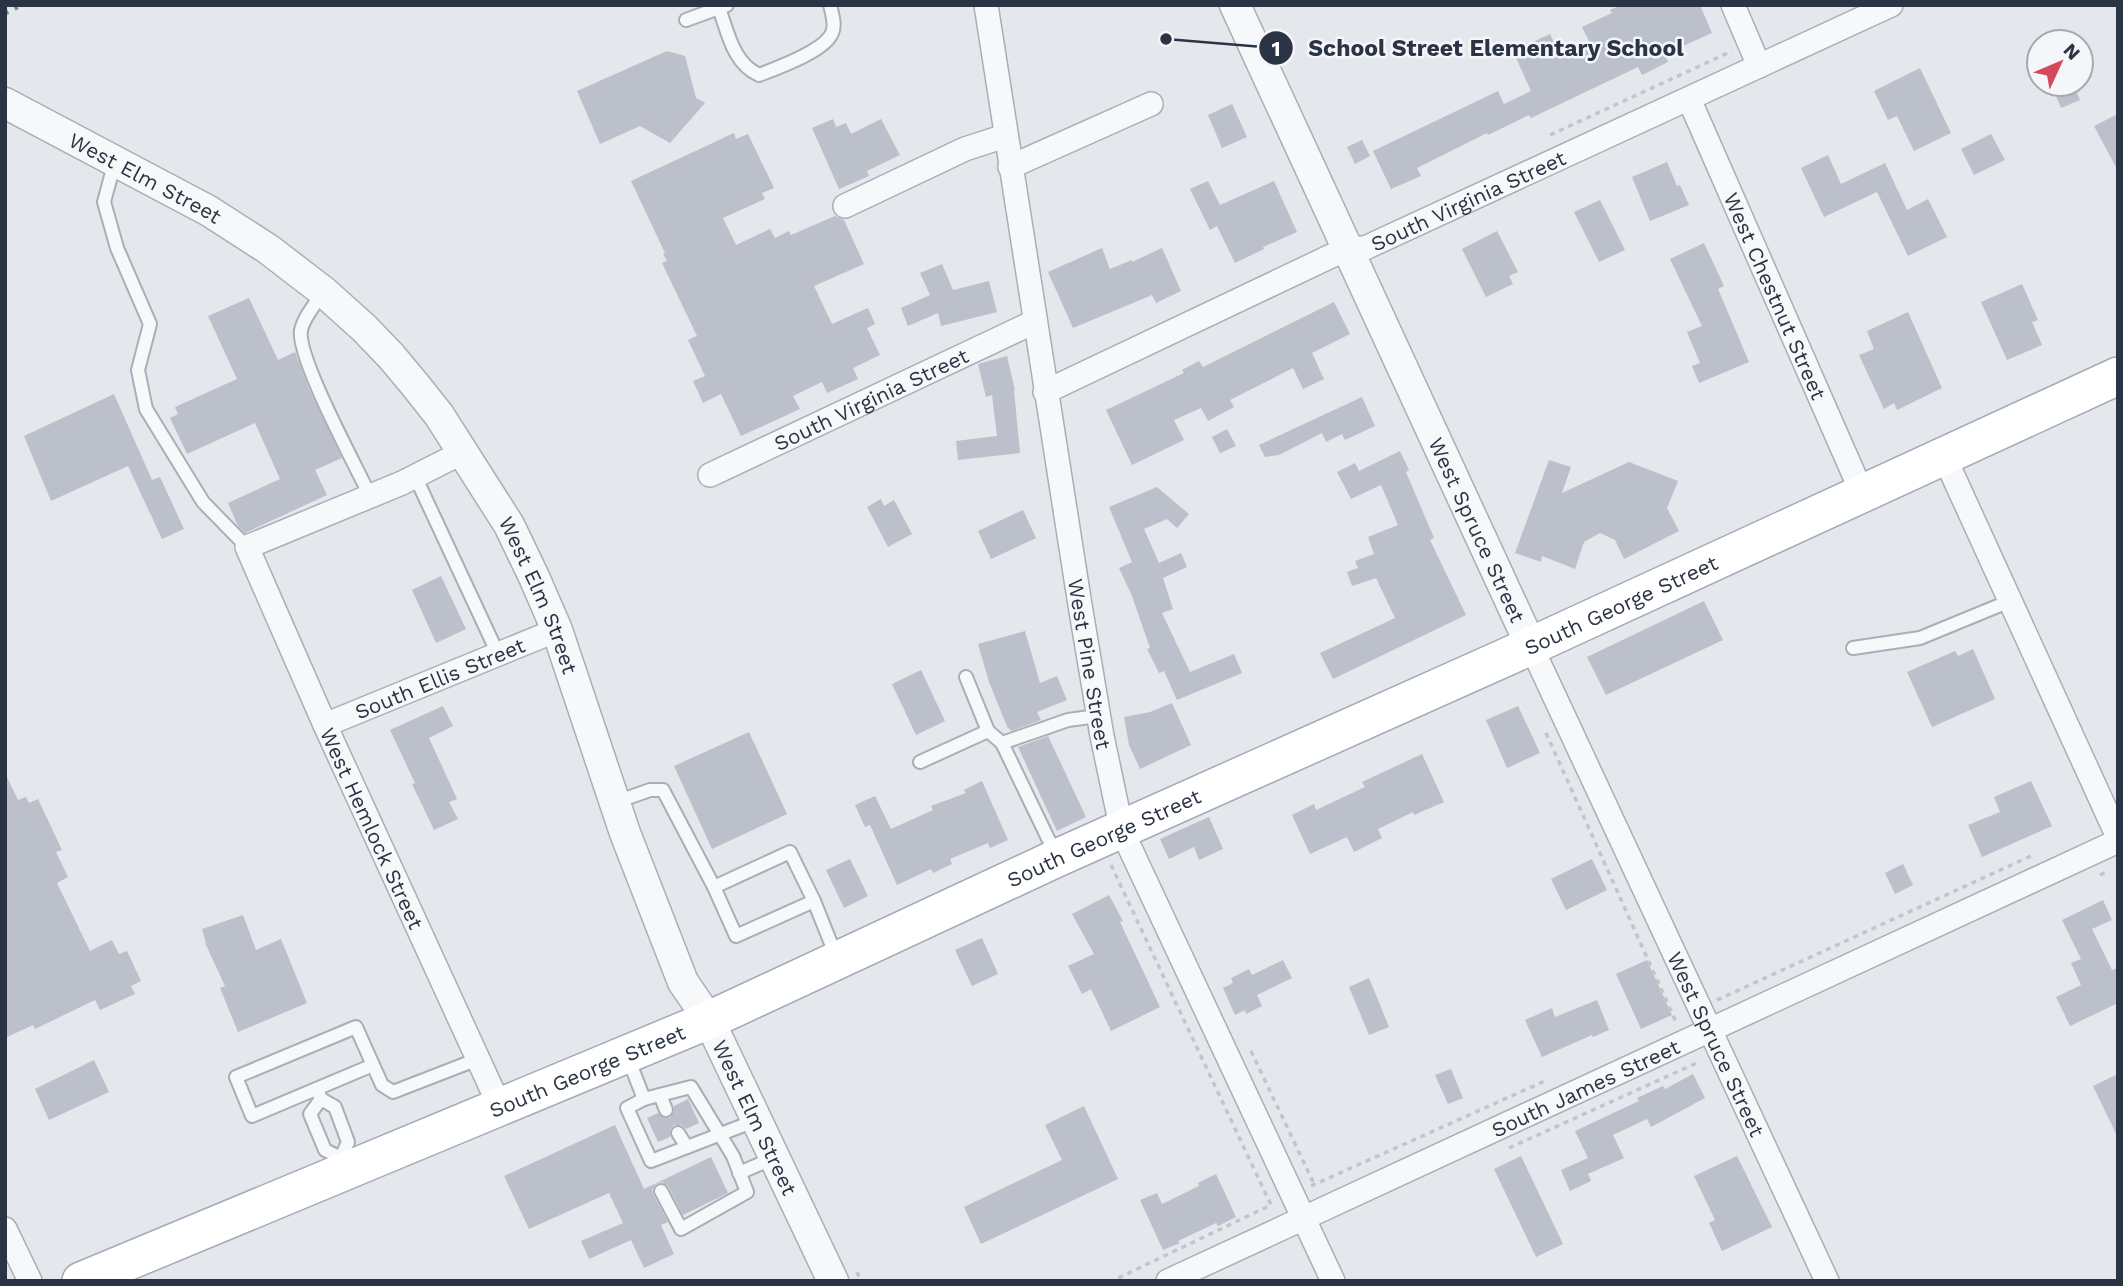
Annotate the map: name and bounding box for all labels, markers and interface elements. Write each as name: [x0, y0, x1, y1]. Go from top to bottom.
callout: School Street Elementary School: [1258, 26, 1698, 70]
north arrow: [2025, 28, 2095, 98]
text: School Street Elementary School: [1308, 35, 1684, 62]
text: 1: [1271, 36, 1281, 61]
text: N: [2059, 38, 2085, 65]
street label: West Elm Street: [65, 127, 227, 228]
street label: South Virginia Street: [1367, 145, 1570, 256]
street label: West Chestnut Street: [1719, 189, 1832, 403]
street label: South Virginia Street: [770, 342, 972, 456]
street label: West Spruce Street: [1424, 433, 1531, 626]
street label: West Elm Street: [494, 512, 583, 677]
street label: South George Street: [1520, 549, 1721, 660]
street label: West Pine Street: [1064, 577, 1117, 752]
street label: South Ellis Street: [351, 632, 529, 724]
street label: West Hemlock Street: [315, 724, 429, 933]
street label: South George Street: [1003, 783, 1205, 892]
street label: West Spruce Street: [1663, 947, 1770, 1140]
street label: South George Street: [485, 1019, 689, 1122]
street label: South James Street: [1487, 1033, 1684, 1142]
street label: West Elm Street: [708, 1036, 803, 1199]

